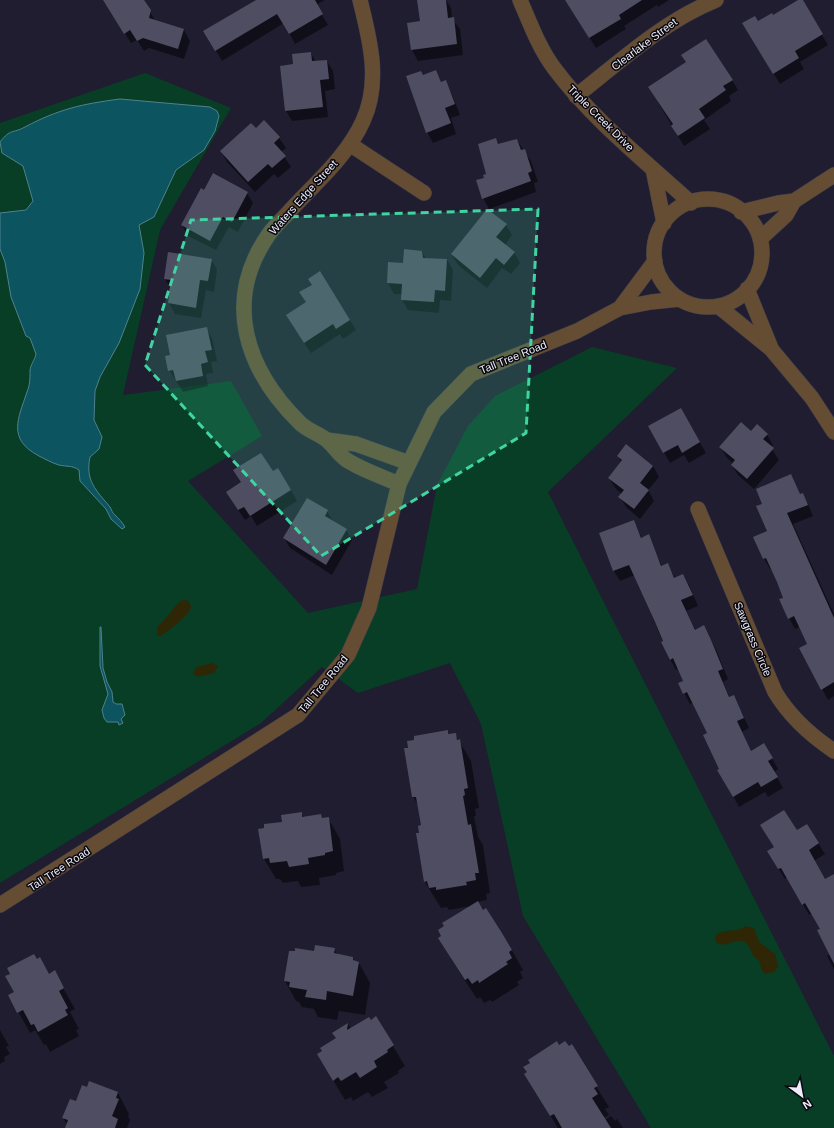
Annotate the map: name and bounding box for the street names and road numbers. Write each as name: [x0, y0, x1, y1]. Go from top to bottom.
street label: Clearlake Street: [609, 15, 679, 73]
street label: Triple Creek Drive: [566, 83, 636, 153]
street label: Waters Edge Street: [267, 157, 339, 237]
street label: Tall Tree Road: [478, 338, 548, 376]
street label: Sawgrass Circle: [732, 600, 774, 678]
street label: Tall Tree Road: [296, 653, 350, 715]
street label: Tall Tree Road: [26, 845, 92, 893]

